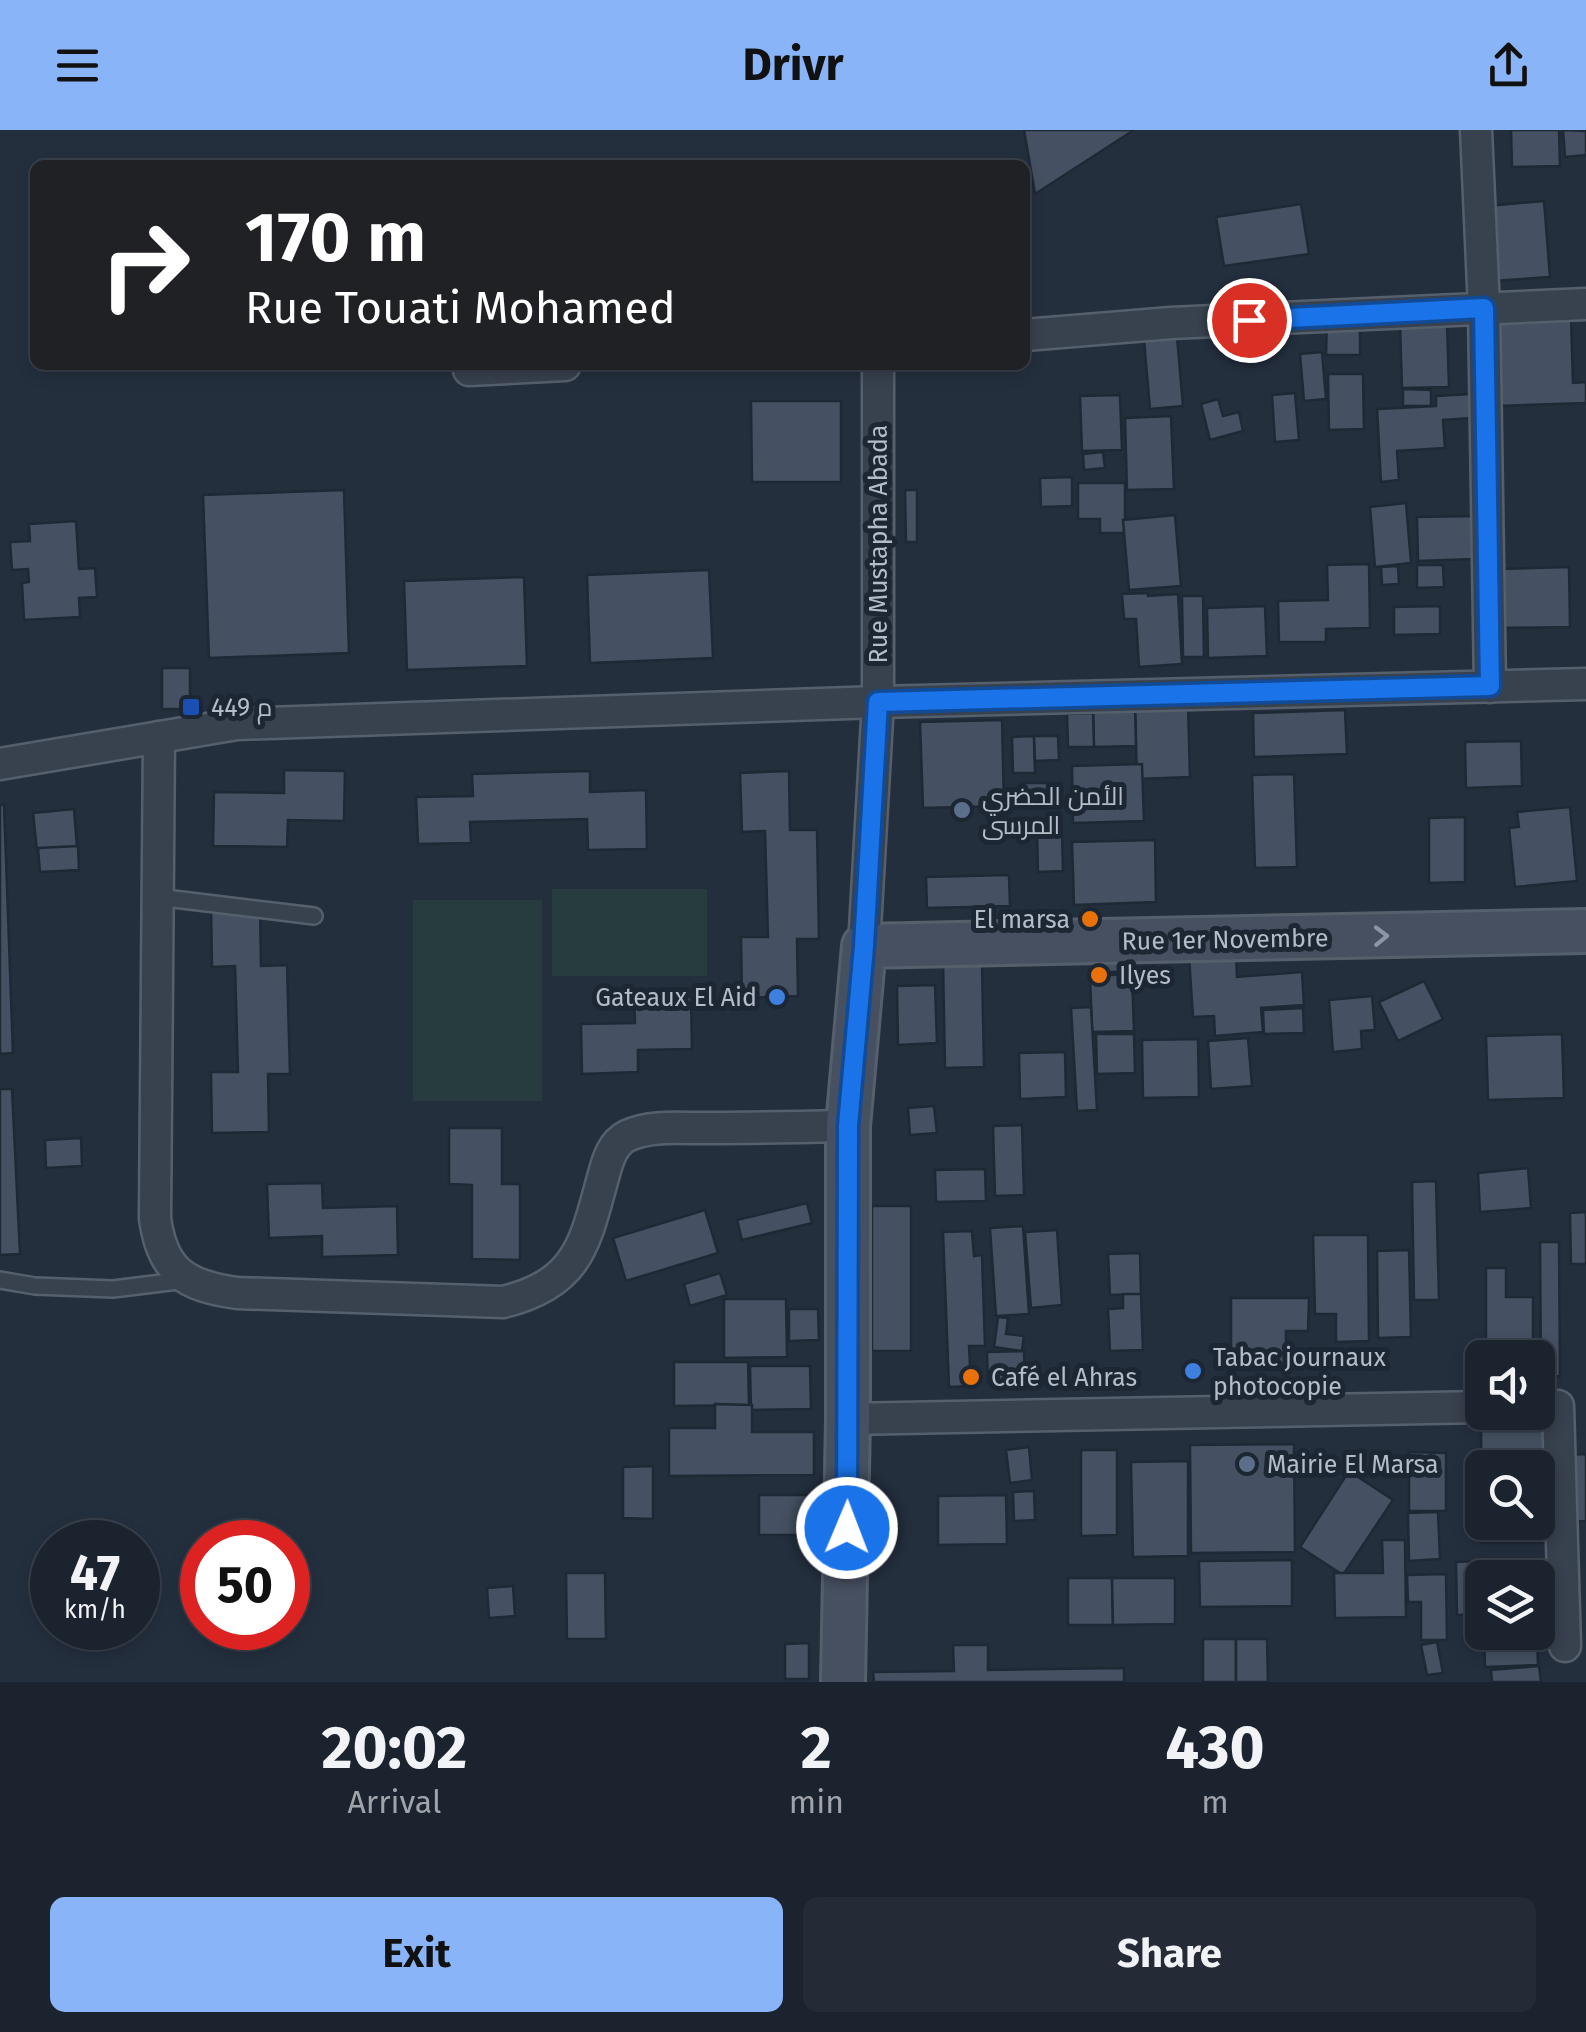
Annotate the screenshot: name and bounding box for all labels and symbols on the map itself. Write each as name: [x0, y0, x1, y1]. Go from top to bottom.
pin: [1207, 278, 1292, 363]
street label: Rue Mustapha Abada: [864, 425, 894, 663]
place label: م 449: [211, 693, 273, 725]
marker: م 449: [180, 696, 202, 718]
place label: الأمن الحضري المرسى: [982, 782, 1124, 841]
marker: الأمن الحضري المرسى: [951, 799, 973, 821]
place label: El marsa: [974, 905, 1070, 935]
marker: El marsa: [1079, 908, 1101, 930]
street label: Rue 1er Novembre: [1121, 923, 1329, 957]
one-way arrow: [1374, 925, 1390, 946]
place label: Ilyes: [1119, 961, 1171, 991]
marker: Ilyes: [1088, 964, 1110, 986]
place label: Gateaux El Aid: [595, 983, 757, 1013]
marker: Gateaux El Aid: [766, 986, 788, 1008]
place label: Tabac journaux photocopie: [1213, 1343, 1386, 1402]
marker: Tabac journaux photocopie: [1182, 1360, 1204, 1382]
place label: Café el Ahras: [991, 1363, 1137, 1393]
marker: Café el Ahras: [960, 1366, 982, 1388]
place label: Mairie El Marsa: [1267, 1450, 1439, 1480]
marker: Mairie El Marsa: [1236, 1453, 1258, 1475]
position arrow: [795, 1476, 899, 1580]
speed limit sign: 50: [180, 1520, 310, 1650]

